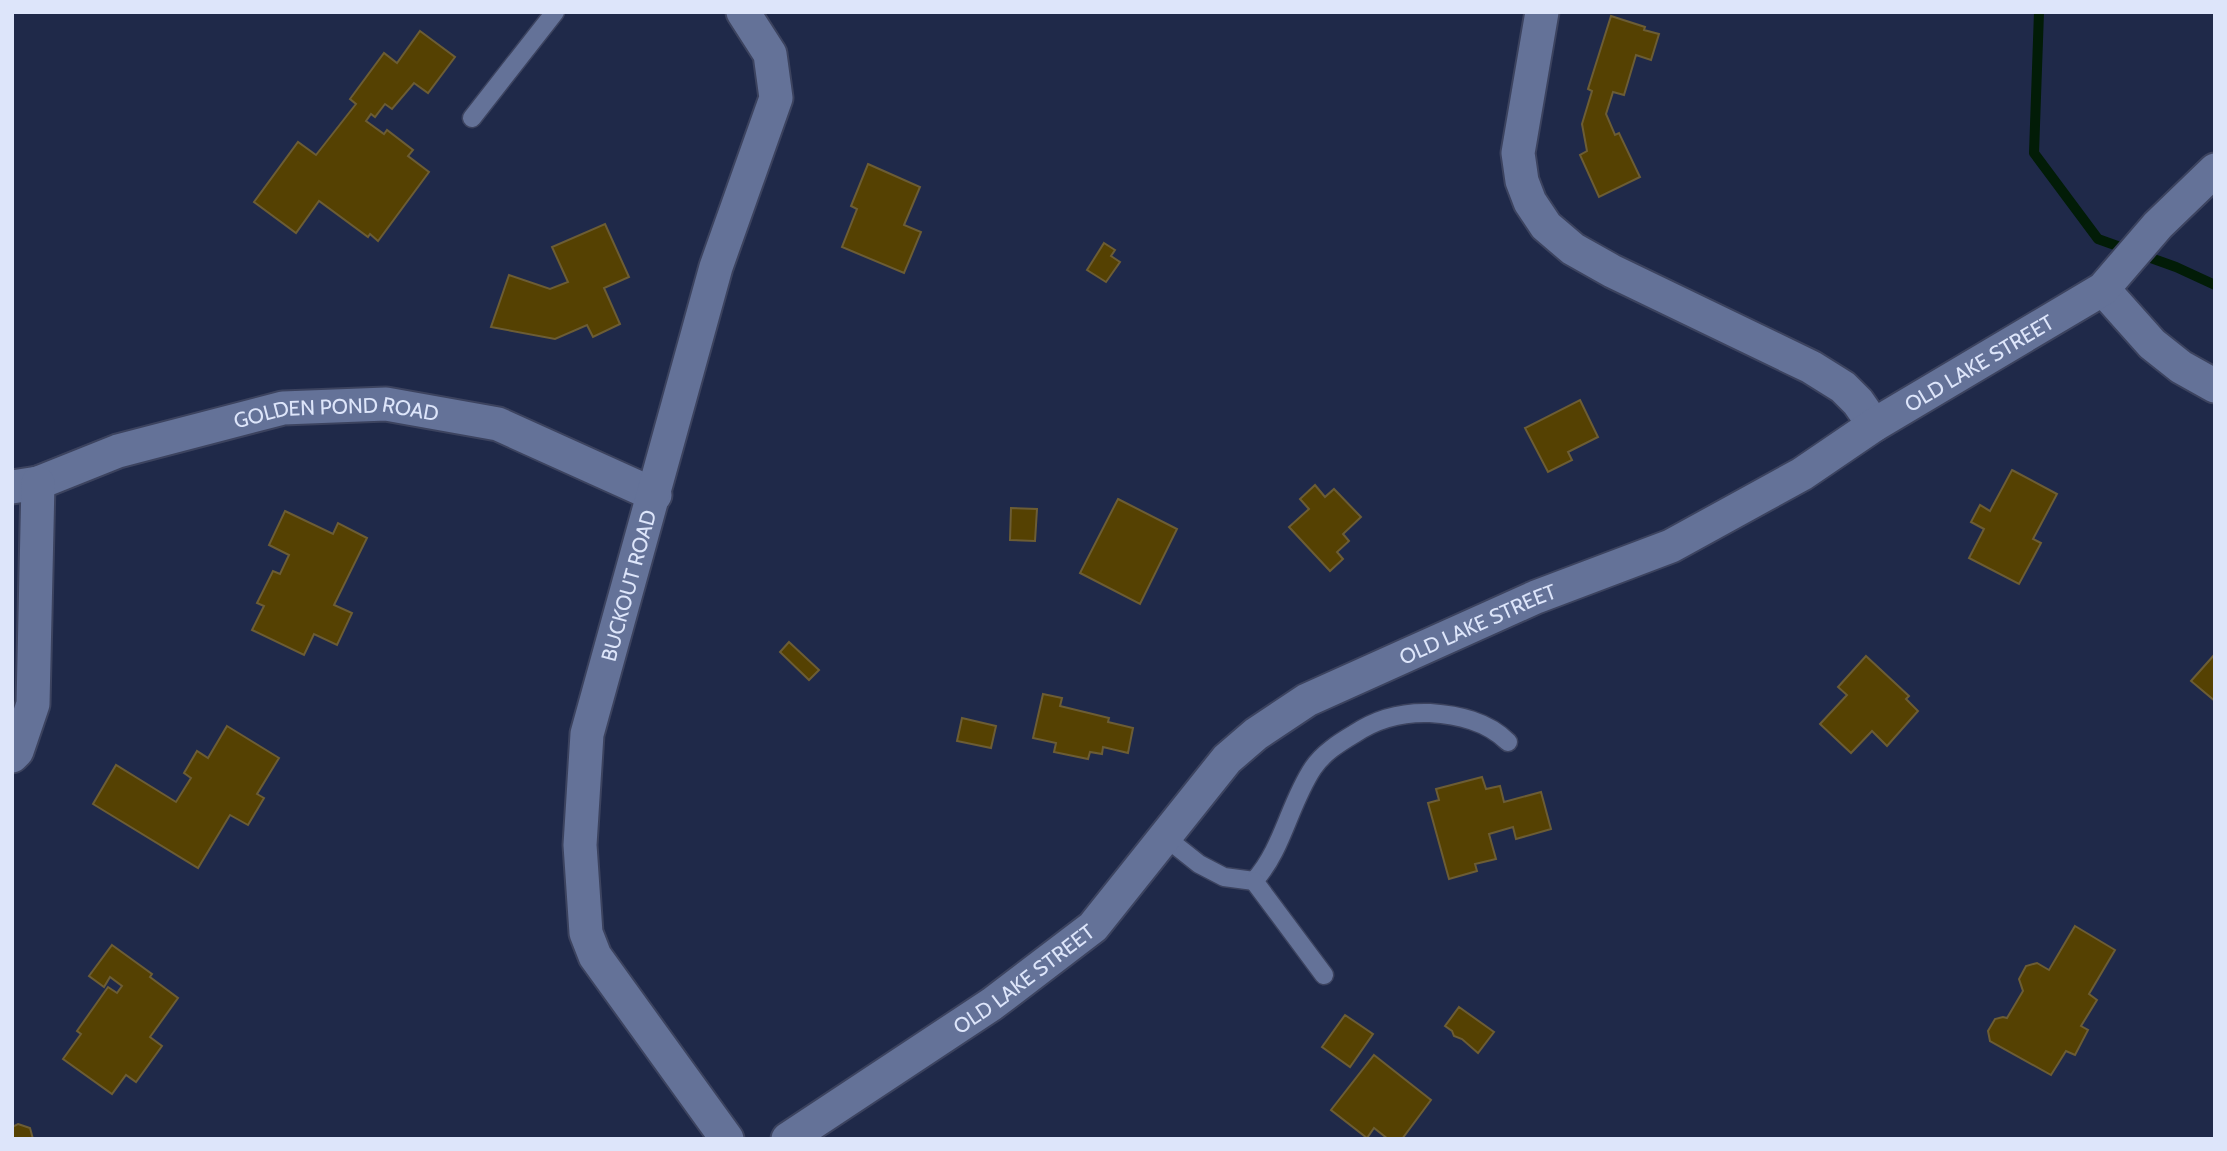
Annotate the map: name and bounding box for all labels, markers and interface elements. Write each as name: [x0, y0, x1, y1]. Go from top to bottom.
street label: OLD LAKE STREET: [1900, 309, 2058, 417]
street label: GOLDEN POND ROAD: [231, 391, 441, 433]
street label: BUCKOUT ROAD: [595, 507, 661, 664]
street label: OLD LAKE STREET: [1395, 578, 1559, 669]
street label: OLD LAKE STREET: [948, 918, 1099, 1039]

